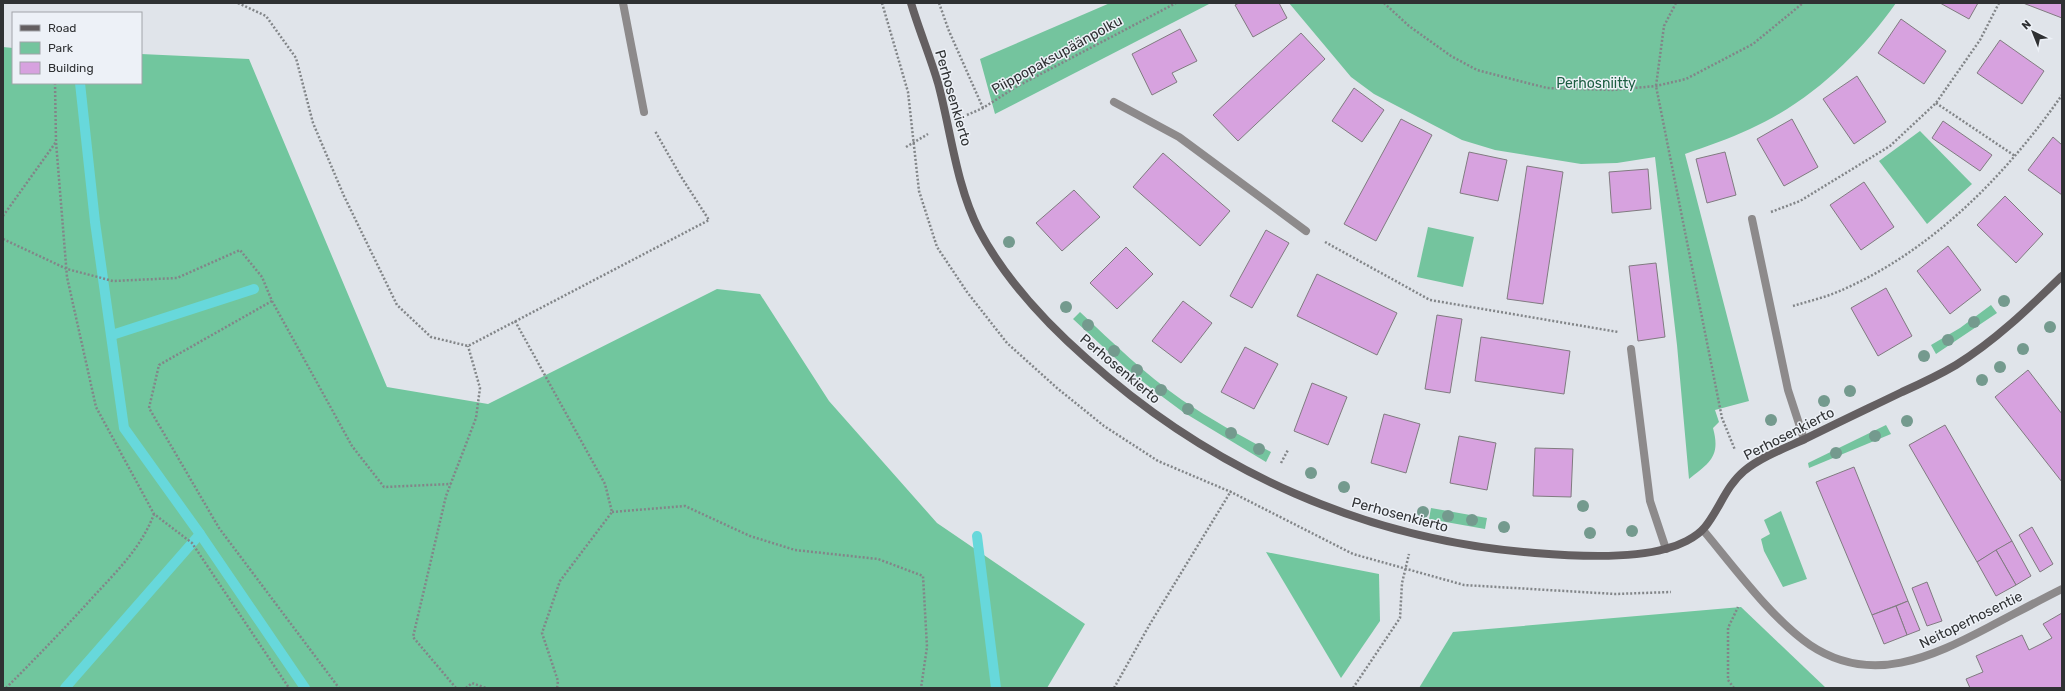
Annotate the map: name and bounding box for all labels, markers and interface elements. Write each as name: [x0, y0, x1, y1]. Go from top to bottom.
legend: [12, 12, 142, 84]
street label: Piippopaksupäänpolku: [989, 12, 1125, 98]
north arrow: [2013, 12, 2053, 52]
text: N: [2019, 18, 2034, 33]
text: Road: [48, 21, 76, 35]
text: Park: [48, 41, 74, 55]
street label: Perhosenkierto: [931, 48, 975, 148]
text: Building: [48, 61, 94, 75]
park label: Perhosniitty: [1556, 75, 1636, 92]
street label: Perhosenkierto: [1076, 331, 1164, 407]
street label: Perhosenkierto: [1741, 404, 1837, 464]
street label: Perhosenkierto: [1350, 494, 1450, 536]
street label: Neitoperhosentie: [1917, 588, 2025, 652]

